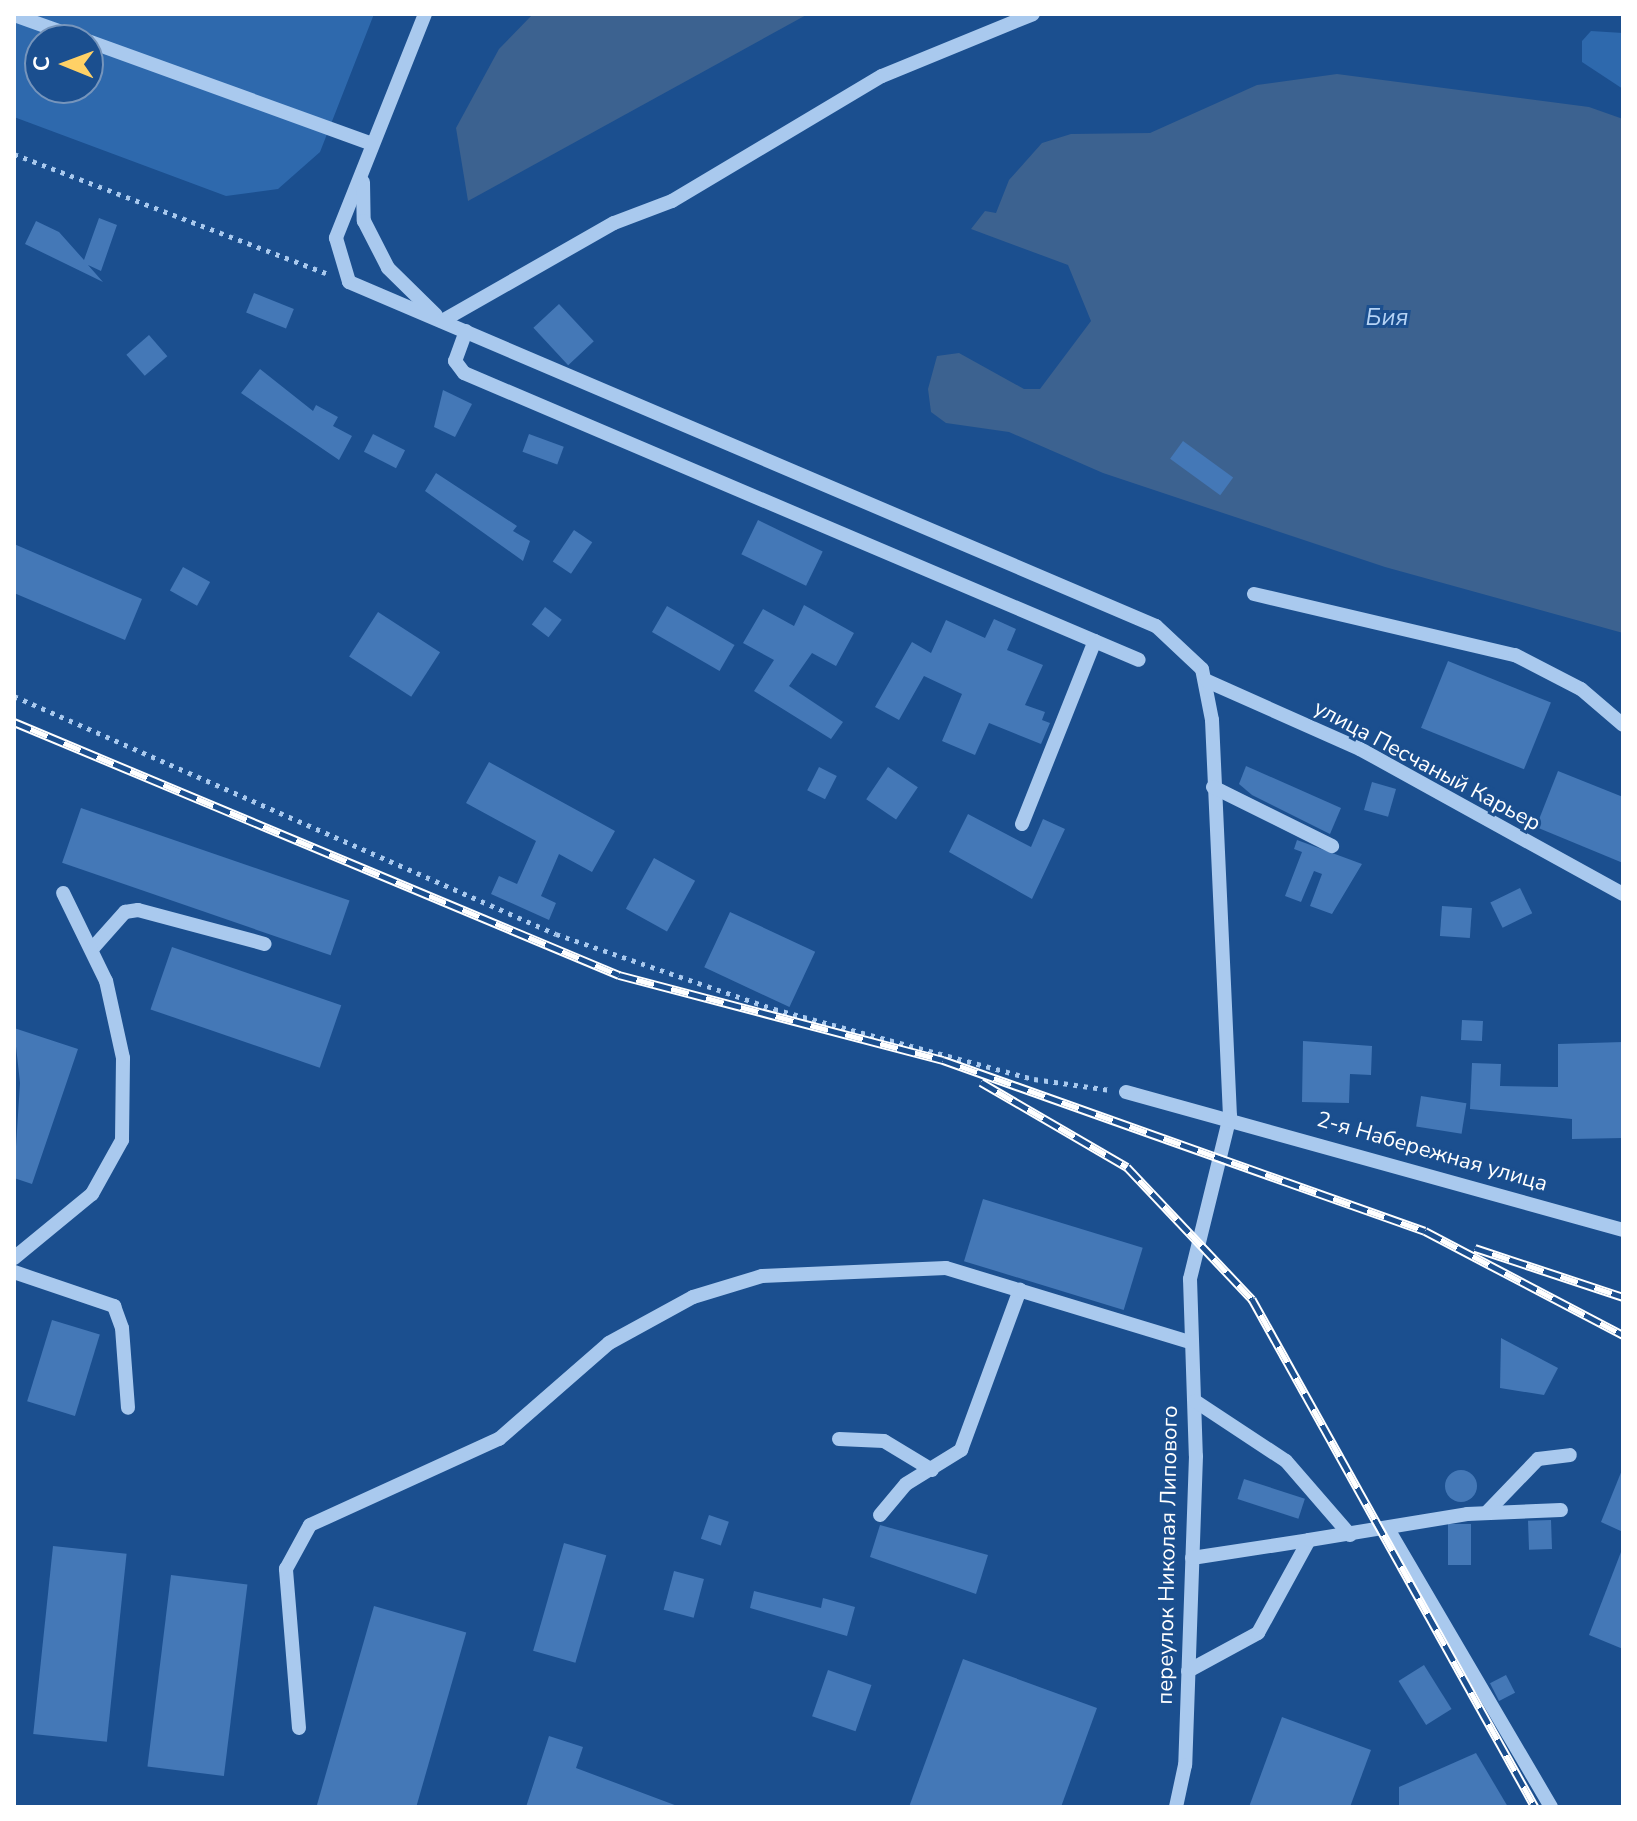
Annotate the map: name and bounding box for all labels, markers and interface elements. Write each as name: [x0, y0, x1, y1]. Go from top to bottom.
north arrow: [24, 24, 104, 104]
text: С: [27, 56, 57, 71]
water label: Бия: [1366, 304, 1408, 332]
street label: улица Песчаный Карьер: [1309, 695, 1545, 837]
street label: 2-я Набережная улица: [1314, 1106, 1550, 1198]
street label: переулок Николая Липового: [1152, 1405, 1184, 1705]

